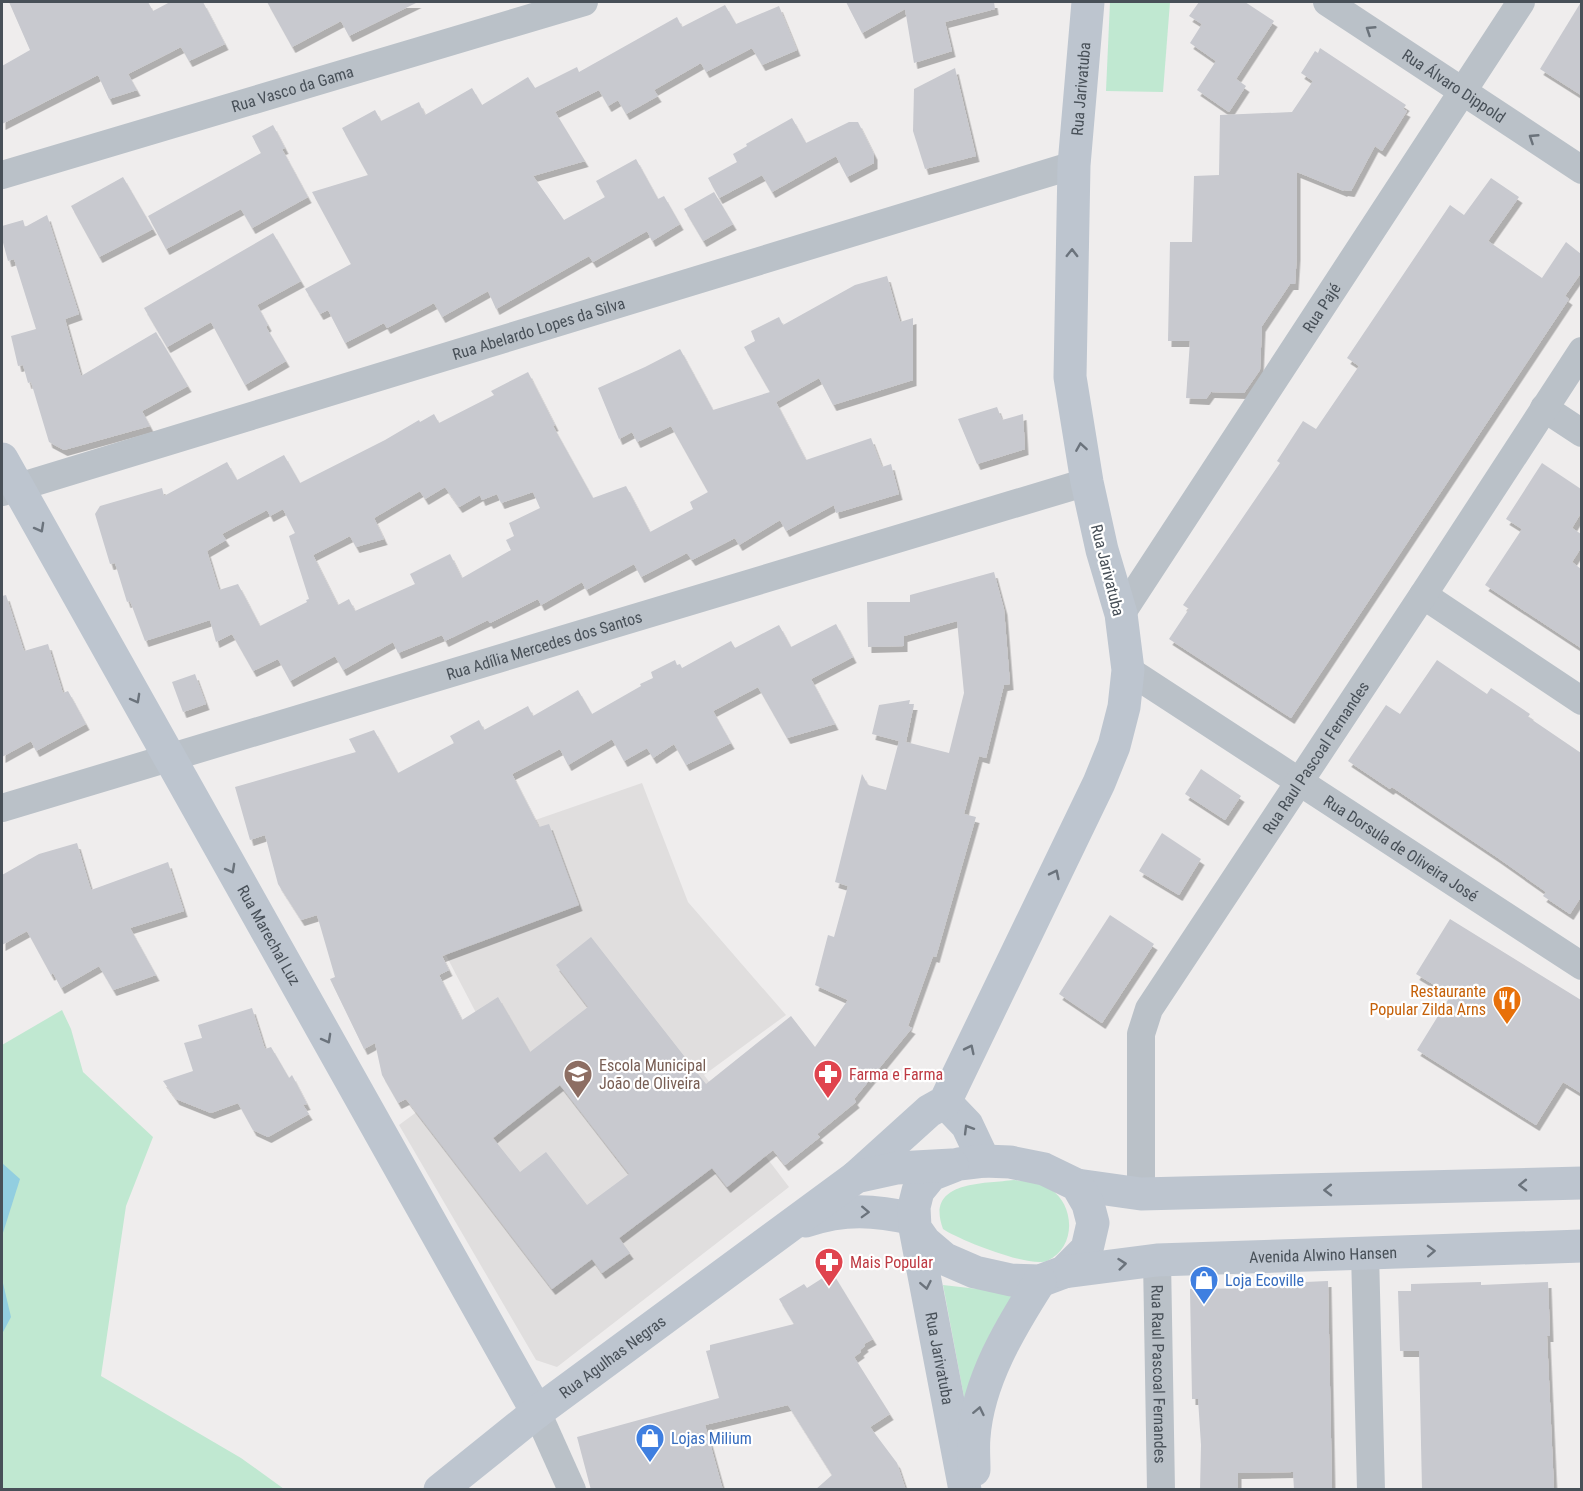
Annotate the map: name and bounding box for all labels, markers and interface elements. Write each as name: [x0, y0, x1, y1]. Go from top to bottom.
one-way arrow: [1366, 26, 1377, 37]
street label: Rua Jarivatuba: [1068, 41, 1095, 137]
street label: Rua Álvaro Dippold: [1399, 45, 1509, 127]
street label: Rua Vasco da Gama: [229, 62, 356, 116]
one-way arrow: [1528, 134, 1539, 145]
one-way arrow: [1066, 248, 1079, 257]
street label: Rua Pajé: [1299, 280, 1345, 336]
street label: Rua Abelardo Lopes da Silva: [450, 294, 627, 364]
one-way arrow: [1075, 442, 1088, 452]
one-way arrow: [33, 522, 45, 533]
street label: Rua Jarivatuba: [1087, 522, 1128, 618]
street label: Rua Adília Mercedes dos Santos: [444, 607, 644, 684]
street label: Rua Raul Pascoal Fernandes: [1259, 678, 1373, 837]
one-way arrow: [128, 692, 140, 703]
street label: Rua Dorsula de Oliveira José: [1320, 791, 1481, 906]
one-way arrow: [224, 862, 235, 873]
one-way arrow: [1048, 869, 1060, 880]
street label: Rua Marechal Luz: [233, 882, 304, 989]
place label: Restaurante Popular Zilda Arns: [1370, 982, 1486, 1019]
restaurant icon: Restaurante Popular Zilda Arns: [1491, 984, 1523, 1026]
one-way arrow: [320, 1032, 331, 1043]
one-way arrow: [963, 1045, 975, 1056]
place label: Escola Municipal João de Oliveira: [599, 1056, 706, 1093]
school or university icon: Escola Municipal João de Oliveira: [562, 1058, 594, 1100]
pharmacy icon: Farma e Farma: [812, 1058, 844, 1100]
place label: Farma e Farma: [849, 1065, 943, 1084]
one-way arrow: [963, 1125, 975, 1135]
one-way arrow: [1519, 1179, 1528, 1191]
one-way arrow: [1324, 1183, 1333, 1196]
one-way arrow: [860, 1205, 869, 1218]
street label: Avenida Alwino Hansen: [1249, 1243, 1397, 1267]
one-way arrow: [1427, 1245, 1436, 1257]
pharmacy icon: Mais Popular: [813, 1246, 845, 1288]
place label: Mais Popular: [850, 1253, 933, 1272]
one-way arrow: [1117, 1258, 1126, 1271]
shop icon: Loja Ecoville: [1188, 1264, 1220, 1306]
place label: Loja Ecoville: [1225, 1271, 1304, 1290]
one-way arrow: [919, 1280, 932, 1290]
street label: Rua Raul Pascoal Fernandes: [1147, 1284, 1170, 1464]
street label: Rua Jarivatuba: [921, 1311, 958, 1406]
street label: Rua Agulhas Negras: [556, 1312, 669, 1402]
one-way arrow: [972, 1406, 985, 1416]
shop icon: Lojas Milium: [634, 1422, 666, 1464]
place label: Lojas Milium: [671, 1429, 752, 1448]

